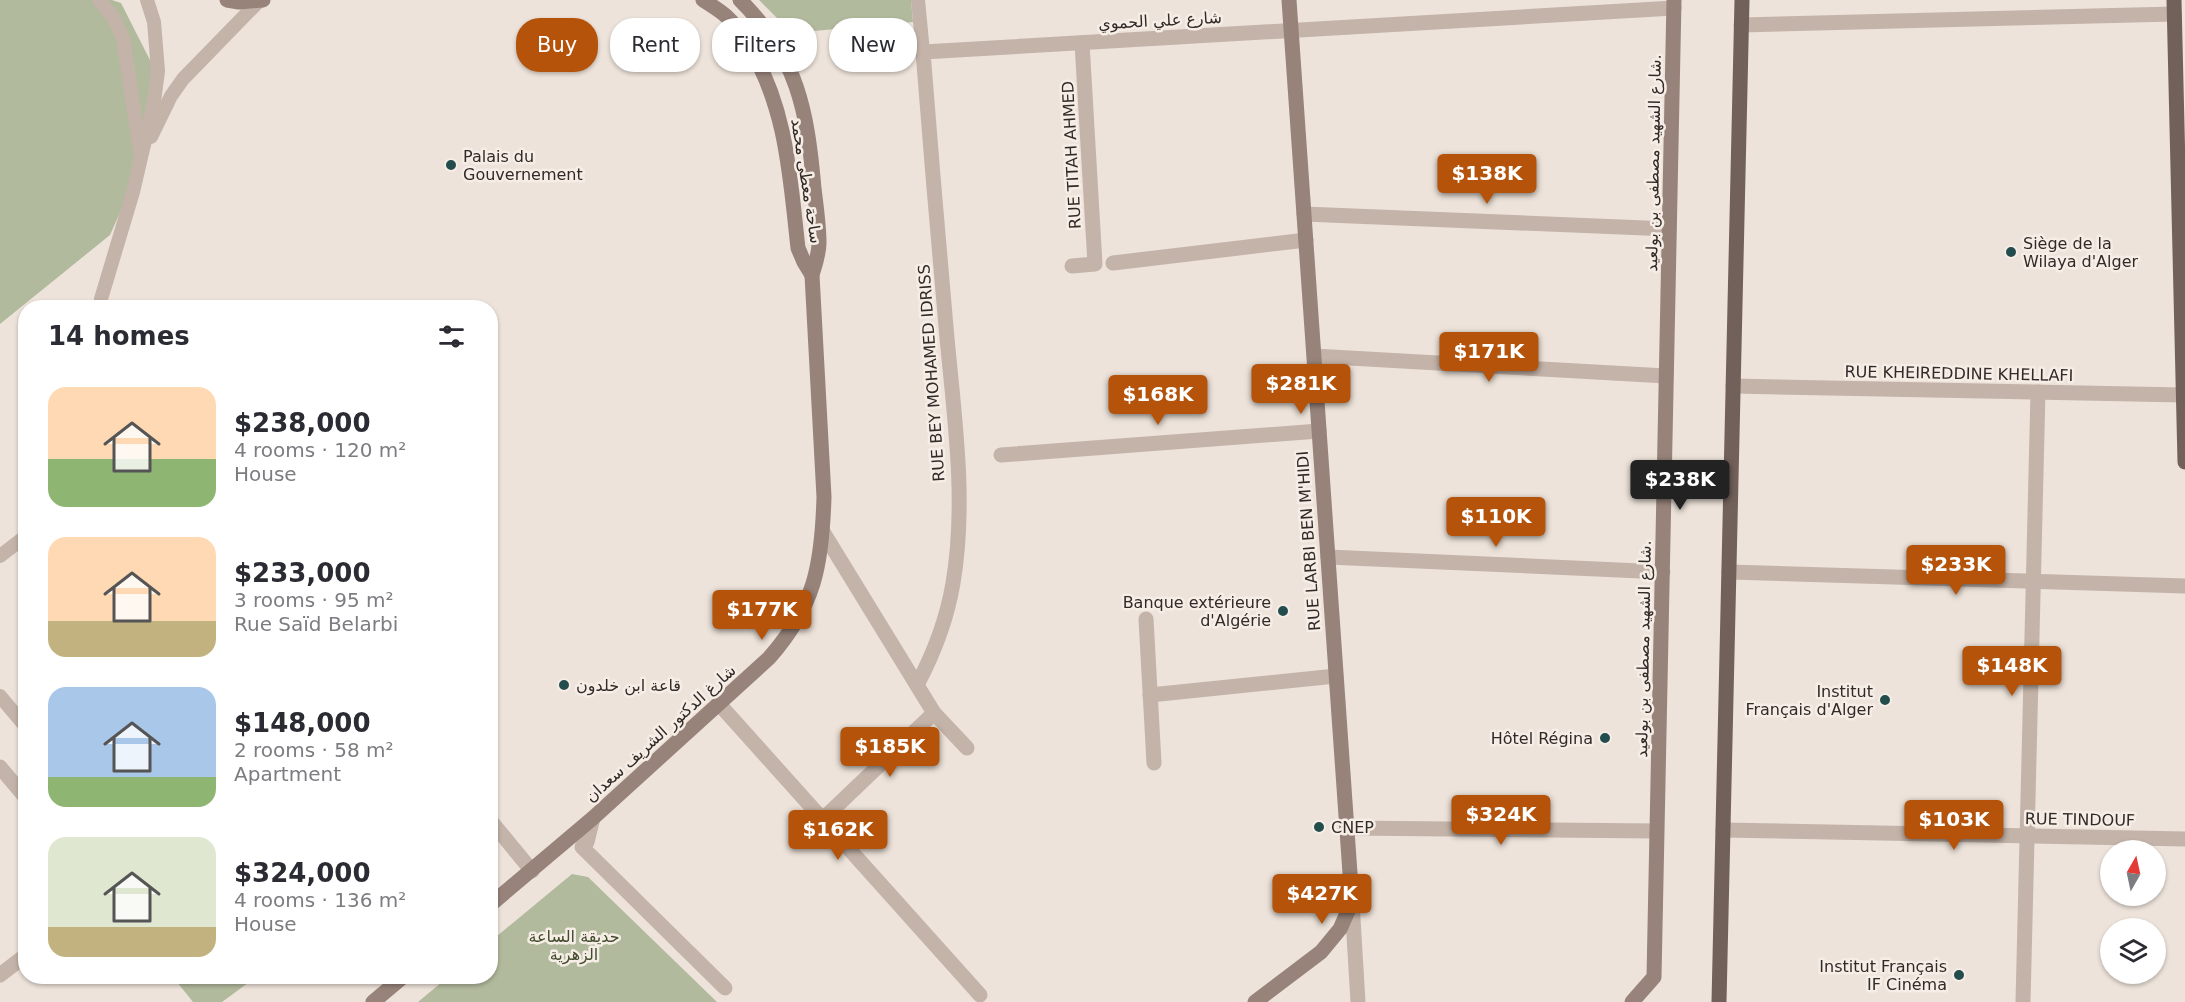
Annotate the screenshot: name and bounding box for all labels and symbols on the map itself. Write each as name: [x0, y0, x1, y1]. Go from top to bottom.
street label: شارع علي الحموي: [1098, 8, 1222, 34]
street label: شارع الشهيد مصطفى بن بولعيد.: [1642, 54, 1666, 272]
street label: RUE TITAH AHMED: [1058, 80, 1085, 230]
street label: ساحة معطى محمد: [787, 117, 826, 245]
place label: Palais du Gouvernement: [463, 147, 583, 184]
pin: $138K: [1445, 154, 1529, 205]
marker: Palais du Gouvernement: [444, 158, 458, 172]
place label: Siège de la Wilaya d'Alger: [2023, 234, 2138, 271]
marker: Siège de la Wilaya d'Alger: [2004, 245, 2018, 259]
street label: RUE BEY MOHAMED IDRISS: [914, 264, 949, 482]
pin: $171K: [1447, 332, 1531, 383]
street label: RUE KHEIREDDINE KHELLAFI: [1844, 362, 2074, 385]
pin: $281K: [1259, 364, 1343, 415]
pin: $168K: [1116, 375, 1200, 426]
street label: RUE LARBI BEN M'HIDI: [1293, 450, 1324, 632]
pin: $238K: [1638, 460, 1722, 511]
pin: $110K: [1454, 497, 1538, 548]
street label: شارع الشهيد مصطفى بن بولعيد.: [1632, 540, 1656, 758]
pin: $233K: [1914, 545, 1998, 596]
pin: $177K: [720, 590, 804, 641]
place label: Banque extérieure d'Algérie: [1123, 593, 1271, 630]
marker: Banque extérieure d'Algérie: [1276, 604, 1290, 618]
pin: $148K: [1970, 646, 2054, 697]
street label: شارغ الدكتور الشريف سعدان: [581, 661, 740, 807]
place label: قاعة ابن خلدون: [576, 676, 681, 696]
marker: قاعة ابن خلدون: [557, 678, 571, 692]
place label: Institut Français d'Alger: [1745, 682, 1873, 719]
marker: Institut Français d'Alger: [1878, 693, 1892, 707]
pin: $185K: [848, 727, 932, 778]
place label: Hôtel Régina: [1491, 729, 1593, 748]
marker: Hôtel Régina: [1598, 731, 1612, 745]
pin: $324K: [1459, 795, 1543, 846]
pin: $103K: [1912, 800, 1996, 851]
street label: RUE TINDOUF: [2025, 809, 2135, 830]
pin: $162K: [796, 810, 880, 861]
place label: CNEP: [1331, 818, 1374, 837]
marker: CNEP: [1312, 820, 1326, 834]
north arrow: [2100, 840, 2166, 906]
pin: $427K: [1280, 874, 1364, 925]
park label: حديقة الساعة الزهرية: [528, 927, 620, 965]
place label: Institut Français IF Cinéma: [1819, 957, 1947, 994]
marker: Institut Français IF Cinéma: [1952, 968, 1966, 982]

